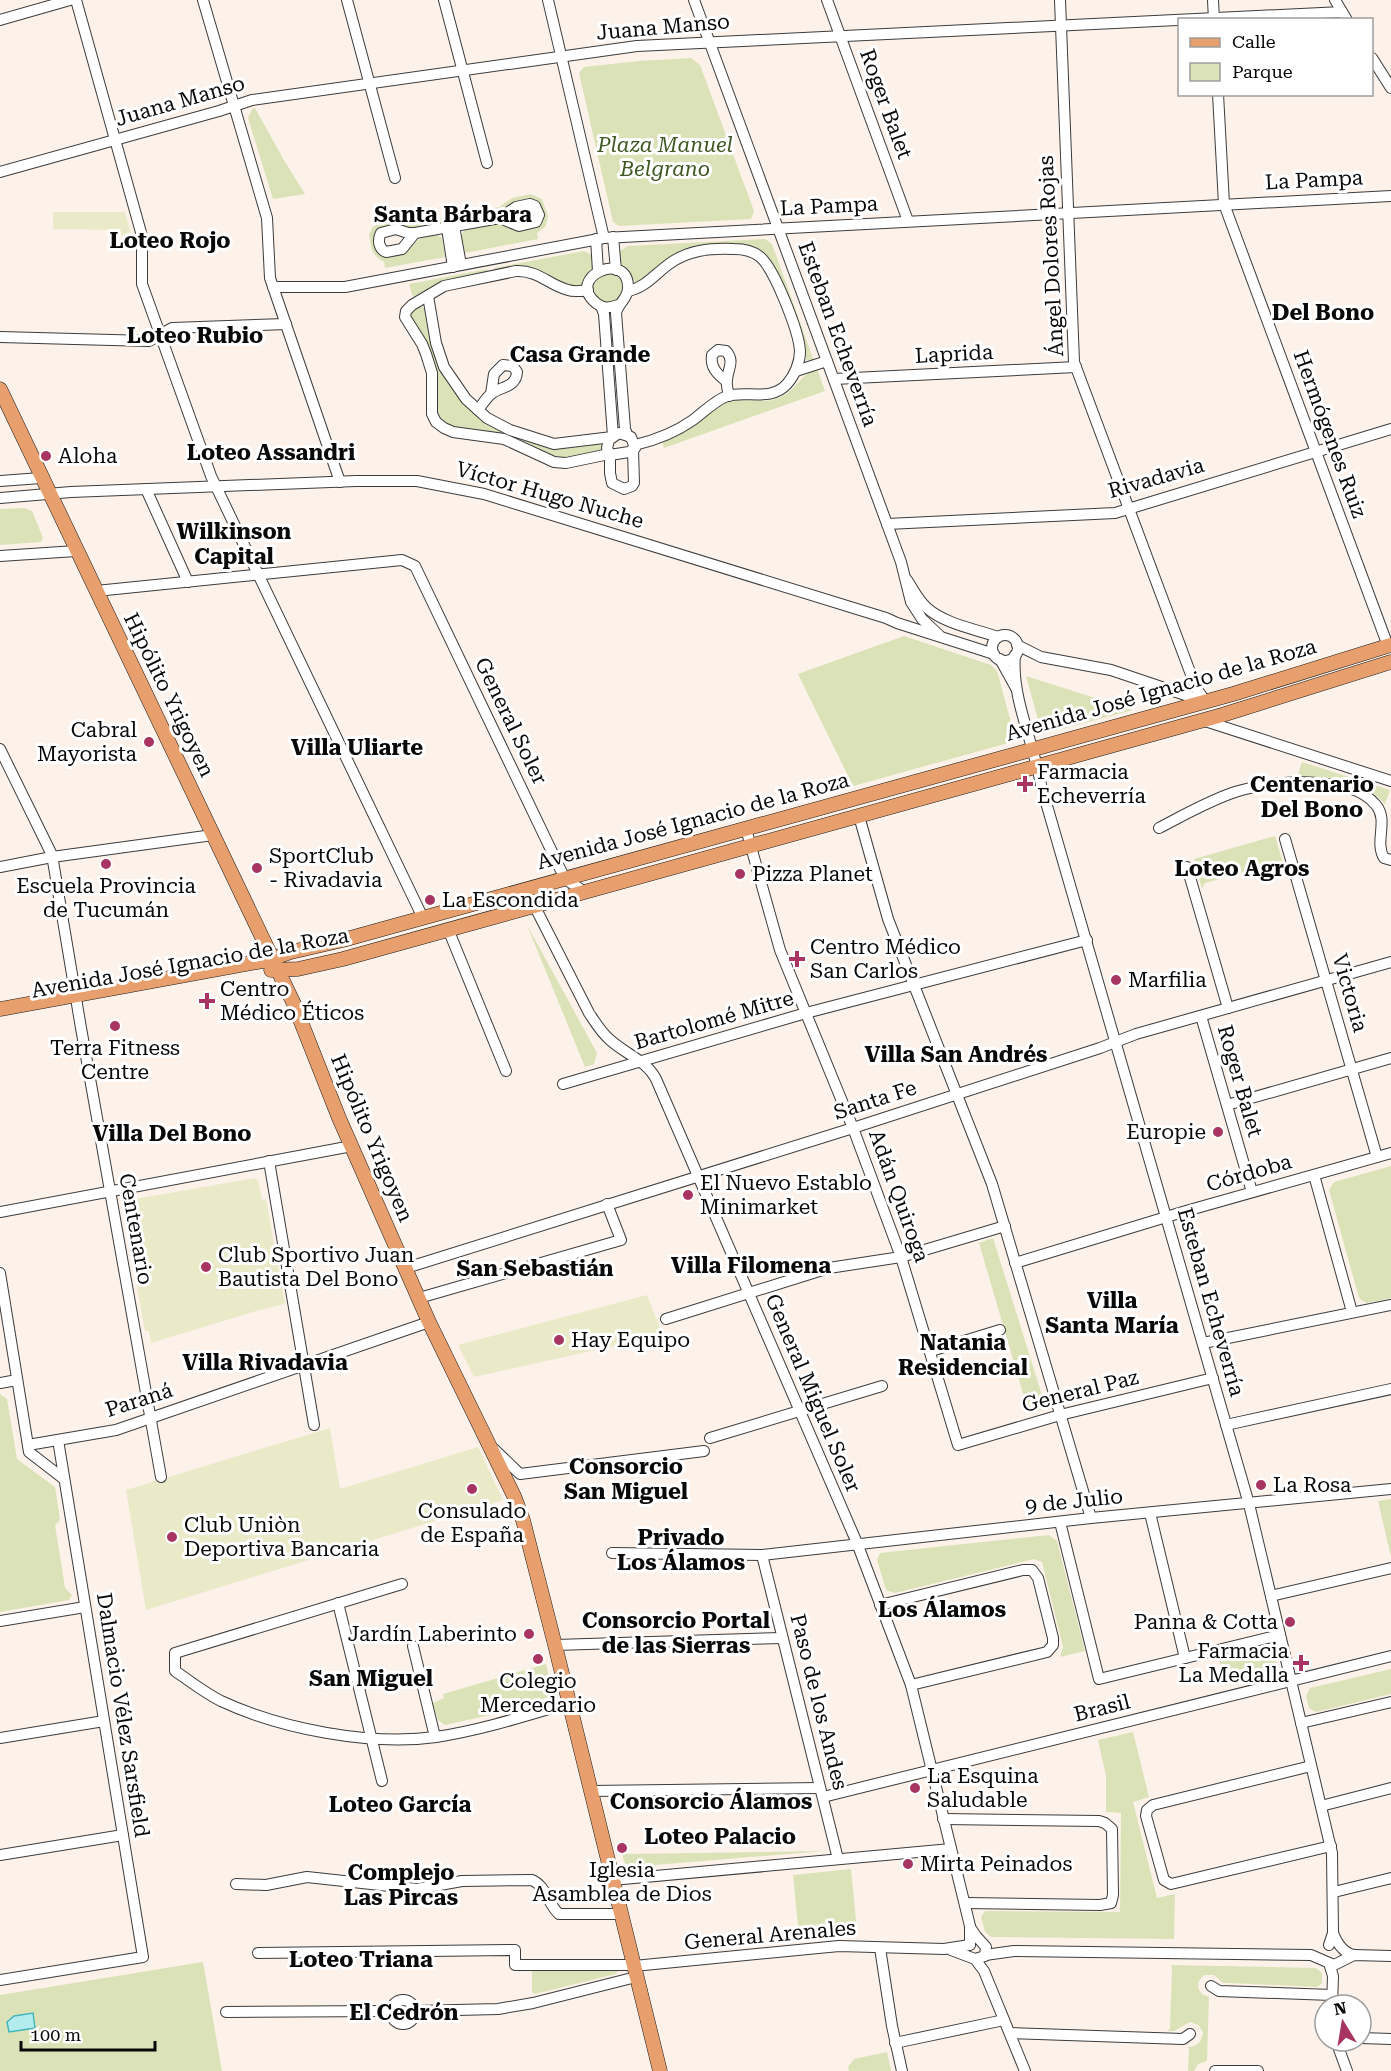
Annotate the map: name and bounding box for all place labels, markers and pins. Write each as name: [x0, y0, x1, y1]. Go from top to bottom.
place label: Aloha: [58, 444, 118, 468]
marker: Aloha: [39, 449, 53, 463]
place label: Cabral Mayorista: [37, 718, 138, 766]
marker: Cabral Mayorista: [142, 735, 156, 749]
place label: Farmacia Echeverría: [1037, 760, 1146, 808]
marker: Farmacia Echeverría: [1018, 777, 1032, 791]
place label: SportClub - Rivadavia: [269, 844, 383, 892]
marker: Escuela Provincia de Tucumán: [99, 857, 113, 871]
marker: SportClub - Rivadavia: [250, 861, 264, 875]
place label: Pizza Planet: [752, 862, 873, 886]
marker: Pizza Planet: [733, 867, 747, 881]
place label: Escuela Provincia de Tucumán: [16, 874, 196, 922]
place label: La Escondida: [442, 888, 579, 912]
marker: La Escondida: [423, 893, 437, 907]
place label: Centro Médico San Carlos: [810, 935, 961, 983]
marker: Centro Médico San Carlos: [788, 950, 806, 968]
place label: Marfilia: [1128, 968, 1207, 992]
marker: Marfilia: [1109, 973, 1123, 987]
place label: Centro Médico Éticos: [220, 977, 364, 1025]
marker: Centro Médico Éticos: [198, 992, 216, 1010]
marker: Terra Fitness Centre: [108, 1019, 122, 1033]
place label: Terra Fitness Centre: [50, 1036, 180, 1084]
place label: Europie: [1126, 1120, 1206, 1144]
marker: Europie: [1211, 1125, 1225, 1139]
place label: El Nuevo Establo Minimarket: [700, 1171, 872, 1219]
marker: El Nuevo Establo Minimarket: [681, 1188, 695, 1202]
place label: Club Sportivo Juan Bautista Del Bono: [218, 1243, 415, 1291]
marker: Club Sportivo Juan Bautista Del Bono: [199, 1260, 213, 1274]
place label: Hay Equipo: [571, 1328, 690, 1352]
marker: Hay Equipo: [552, 1333, 566, 1347]
place label: La Rosa: [1273, 1473, 1352, 1497]
marker: La Rosa: [1254, 1478, 1268, 1492]
marker: Consulado de España: [465, 1482, 479, 1496]
place label: Consulado de España: [418, 1499, 526, 1547]
place label: Club Uniòn Deportiva Bancaria: [184, 1513, 380, 1561]
marker: Club Uniòn Deportiva Bancaria: [165, 1530, 179, 1544]
place label: Panna & Cotta: [1134, 1610, 1279, 1634]
marker: Panna & Cotta: [1283, 1615, 1297, 1629]
place label: Jardín Laberinto: [348, 1622, 517, 1646]
marker: Jardín Laberinto: [522, 1627, 536, 1641]
place label: Farmacia La Medalla: [1178, 1639, 1290, 1687]
marker: Colegio Mercedario: [531, 1652, 545, 1666]
marker: Farmacia La Medalla: [1294, 1656, 1308, 1670]
place label: Colegio Mercedario: [480, 1669, 596, 1717]
place label: La Esquina Saludable: [927, 1764, 1039, 1812]
marker: La Esquina Saludable: [908, 1781, 922, 1795]
marker: Iglesia Asamblea de Dios: [615, 1841, 629, 1855]
place label: Mirta Peinados: [920, 1852, 1072, 1876]
marker: Mirta Peinados: [901, 1857, 915, 1871]
place label: Iglesia Asamblea de Dios: [532, 1858, 712, 1906]

